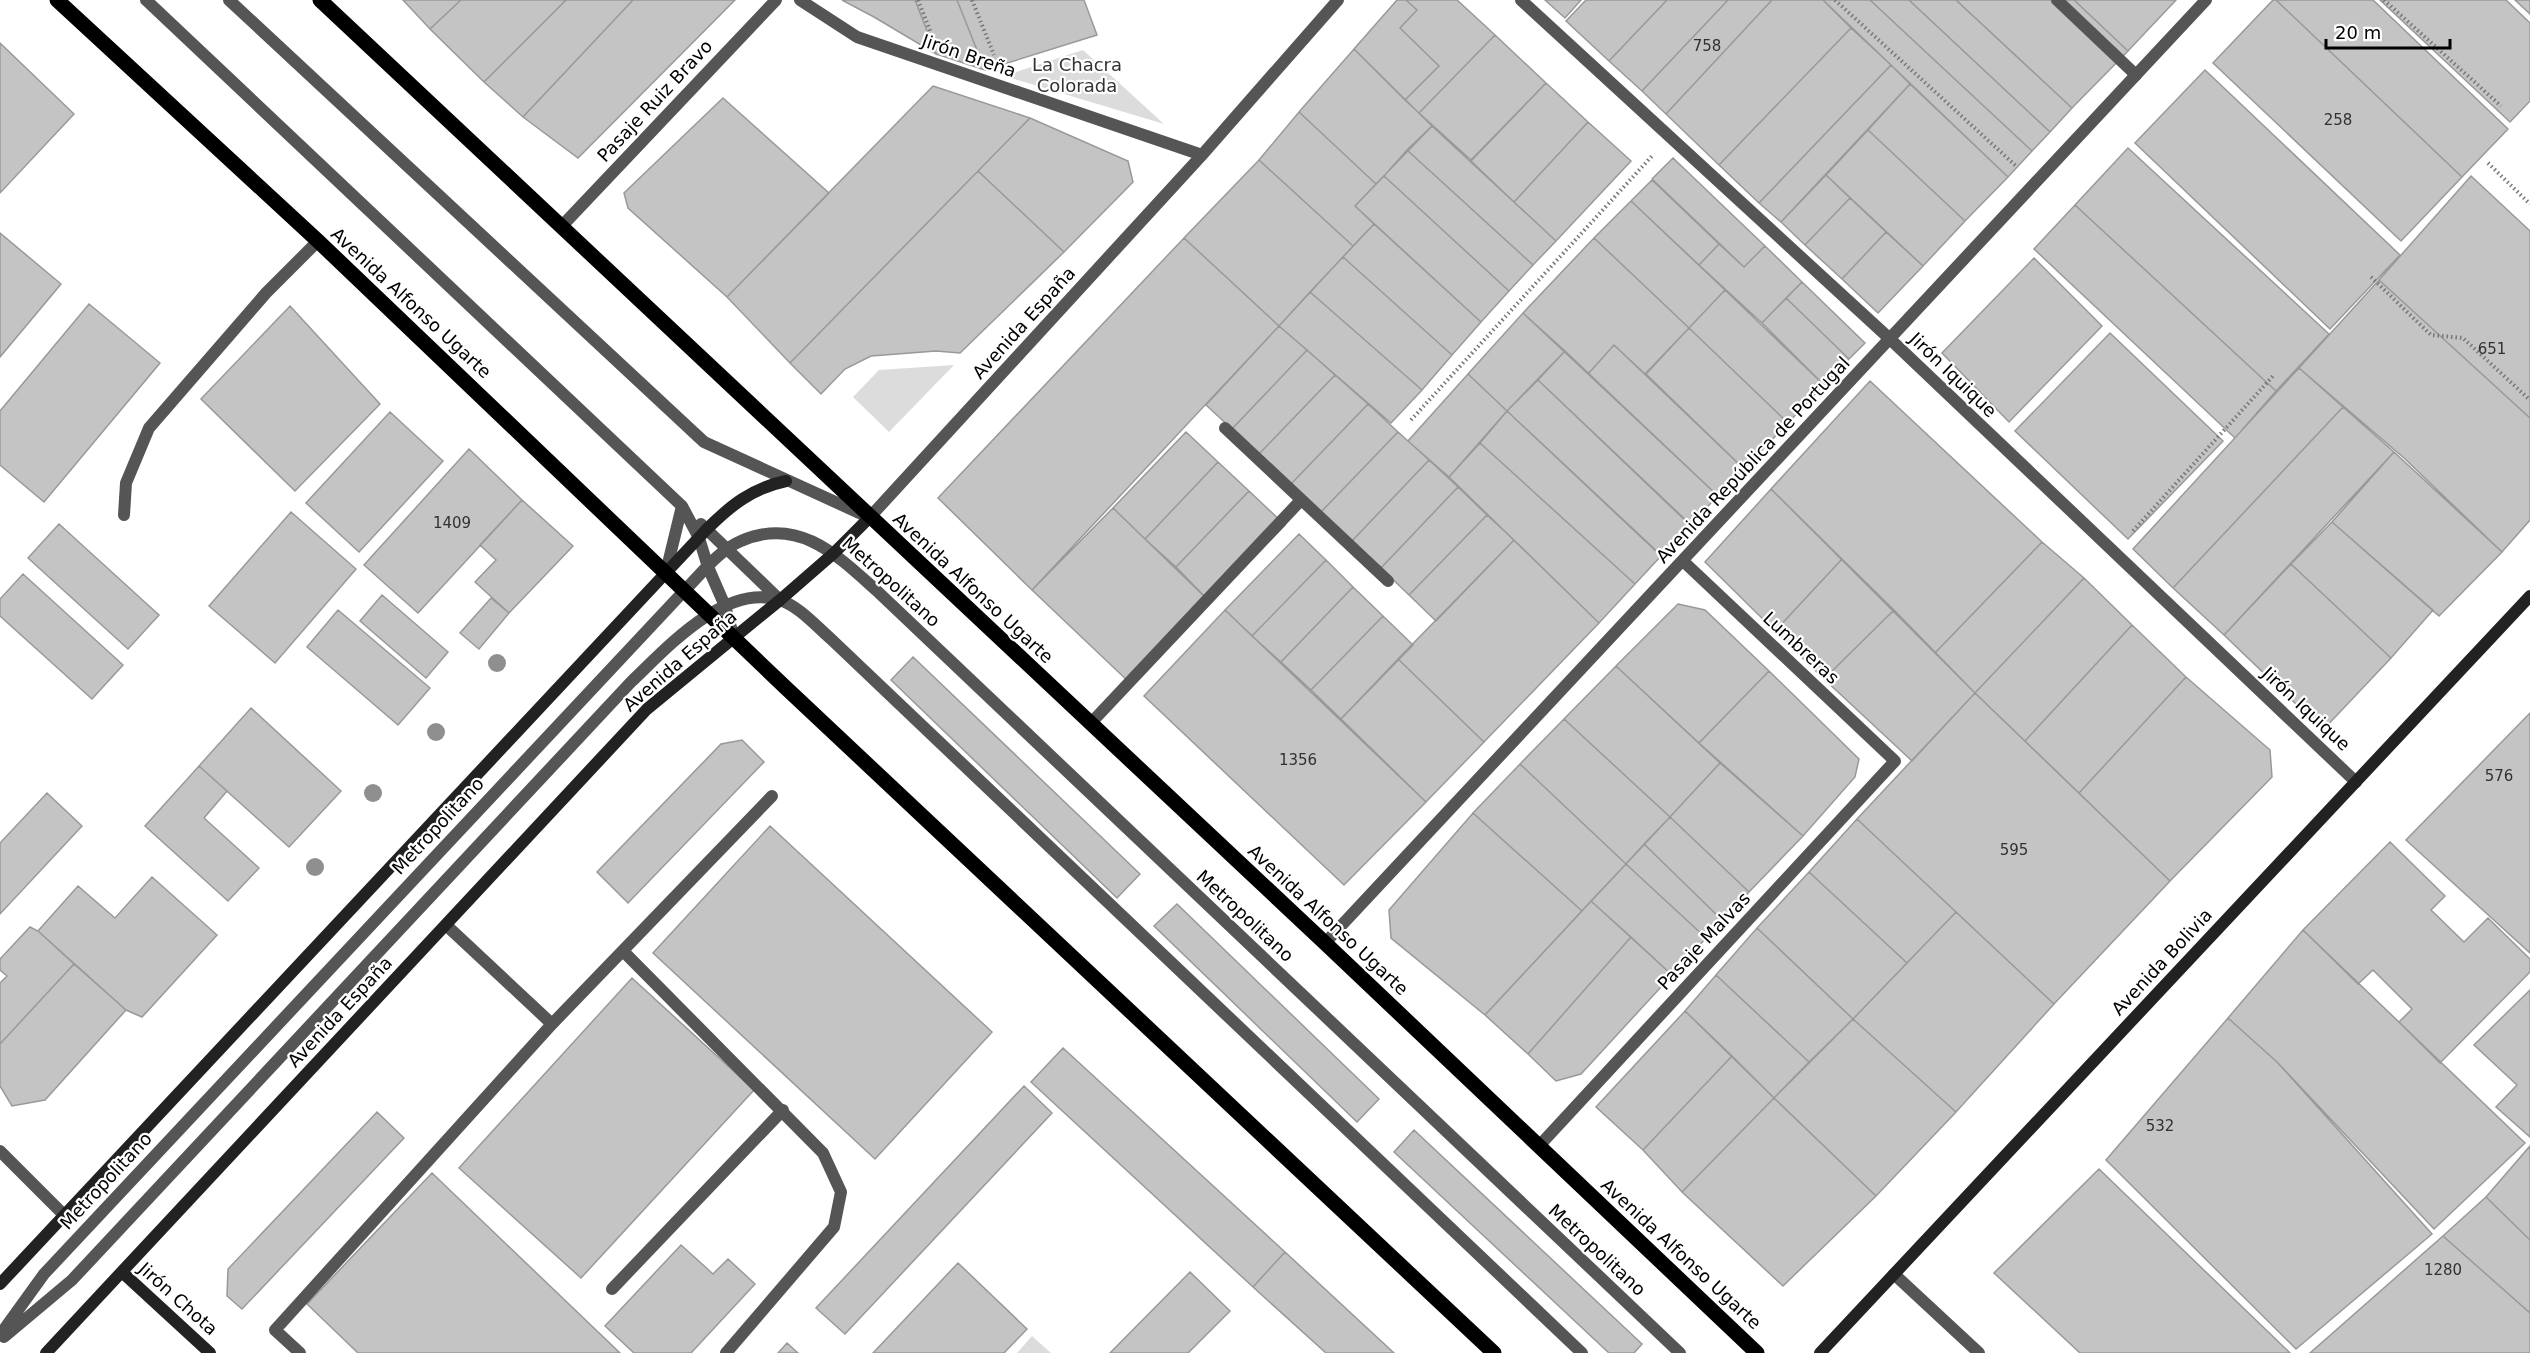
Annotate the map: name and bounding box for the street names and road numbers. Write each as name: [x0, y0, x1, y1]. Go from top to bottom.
street label: Jirón Breña: [918, 29, 1019, 81]
street label: Pasaje Ruiz Bravo: [593, 35, 717, 166]
street label: Avenida Alfonso Ugarte: [327, 223, 496, 382]
street label: Avenida España: [968, 262, 1079, 383]
street label: Jirón Iquique: [1905, 327, 2001, 421]
street label: Avenida República de Portugal: [1652, 352, 1854, 567]
street label: Avenida Alfonso Ugarte: [889, 508, 1058, 667]
street label: Metropolitano: [838, 532, 945, 631]
street label: Avenida España: [619, 606, 741, 716]
street label: Lumbreras: [1759, 607, 1844, 688]
street label: Jirón Iquique: [2257, 662, 2355, 755]
street label: Metropolitano: [387, 773, 488, 878]
street label: Avenida Alfonso Ugarte: [1244, 840, 1413, 999]
street label: Metropolitano: [1193, 865, 1298, 966]
street label: Pasaje Malvas: [1653, 887, 1754, 994]
street label: Avenida Bolivia: [2107, 904, 2216, 1019]
street label: Avenida España: [283, 952, 396, 1071]
street label: Metropolitano: [55, 1128, 156, 1233]
street label: Avenida Alfonso Ugarte: [1597, 1174, 1766, 1333]
street label: Metropolitano: [1545, 1199, 1650, 1300]
street label: Jirón Chota: [134, 1257, 222, 1339]

